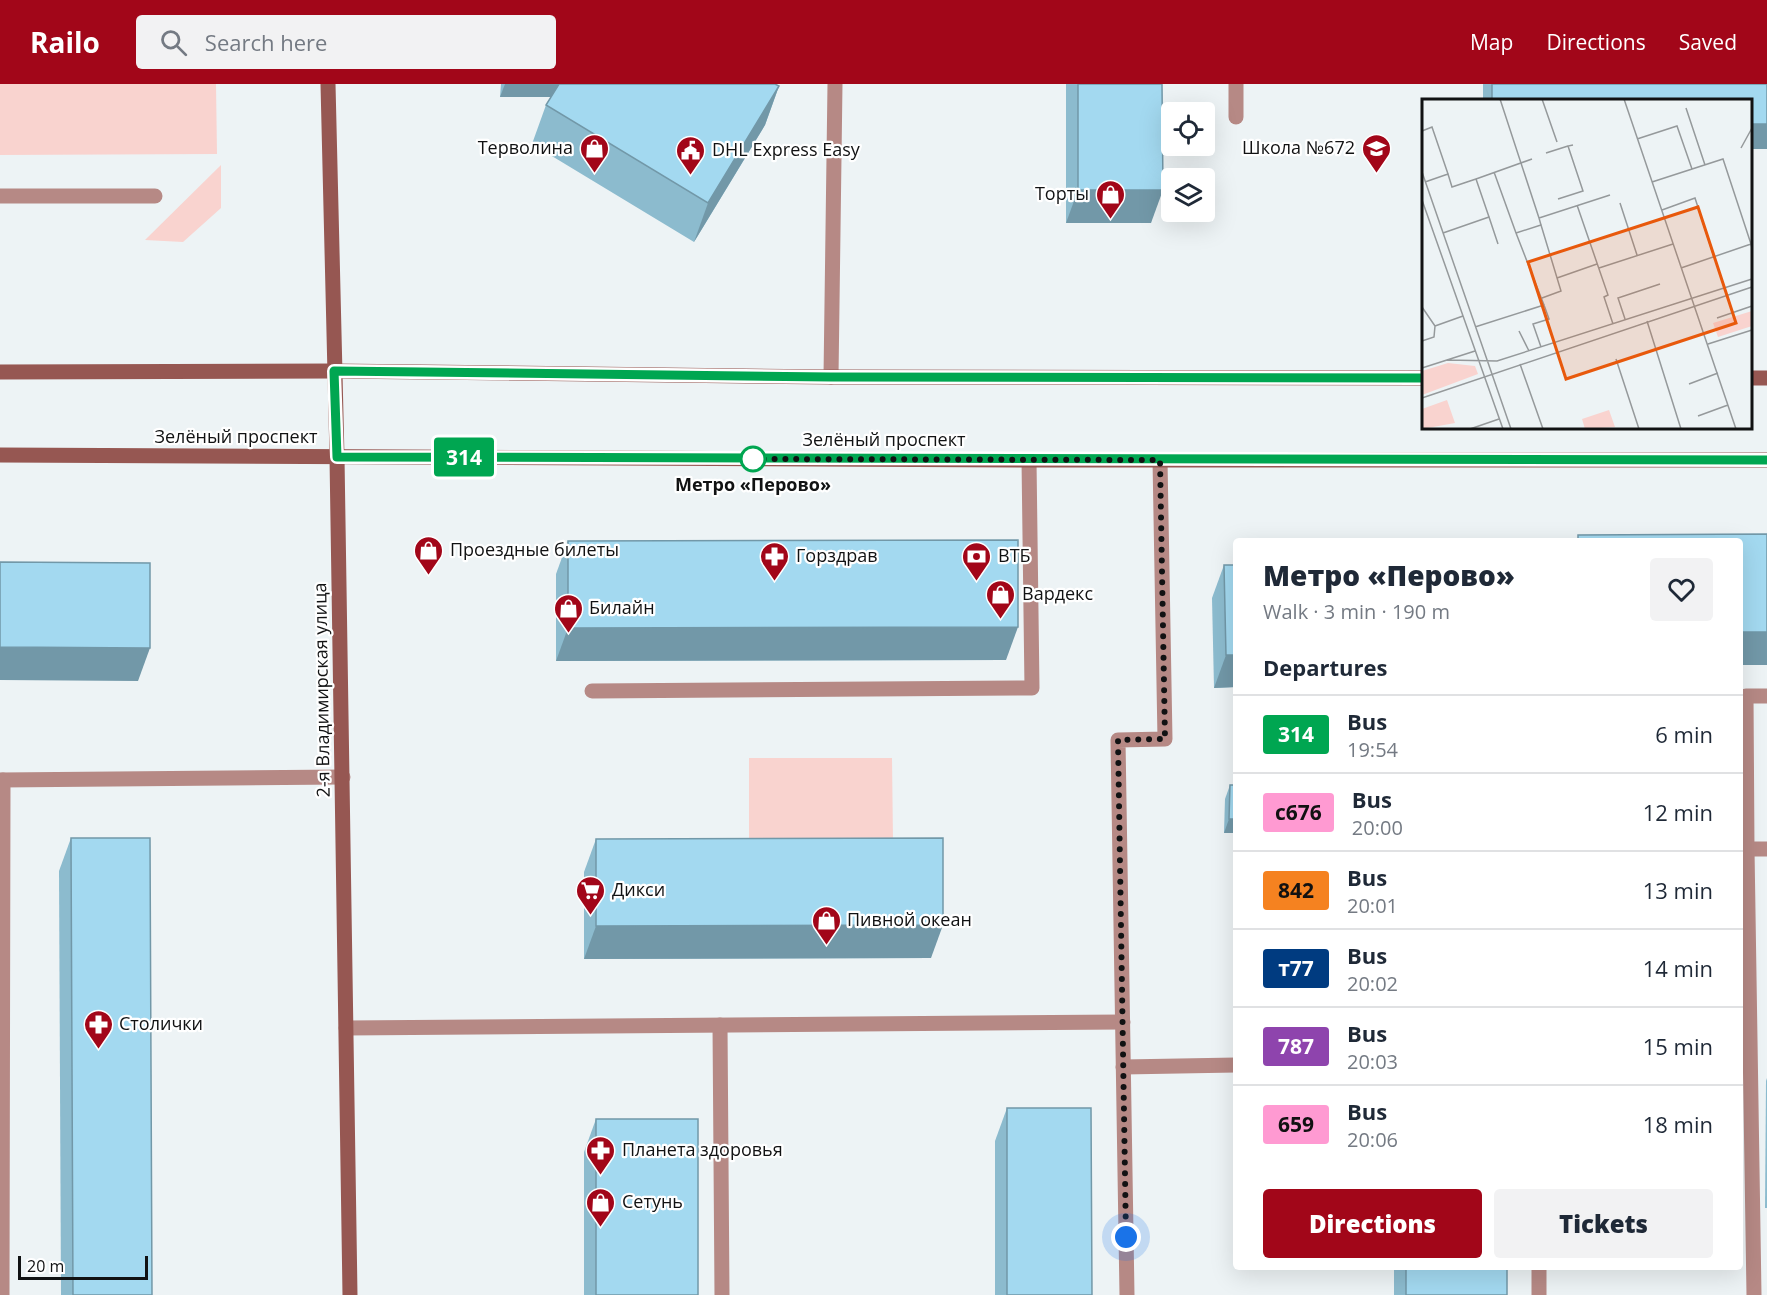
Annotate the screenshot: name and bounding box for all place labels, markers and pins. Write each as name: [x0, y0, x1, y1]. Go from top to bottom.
shop icon: Терволина: [578, 132, 610, 174]
school or university icon: Школа №672: [1360, 132, 1392, 174]
public building icon: DHL Express Easy: [675, 134, 707, 176]
place label: Терволина: [478, 135, 573, 159]
place label: Школа №672: [1242, 135, 1355, 159]
place label: DHL Express Easy: [712, 137, 861, 161]
shop icon: Торты: [1094, 178, 1126, 220]
place label: Торты: [1035, 181, 1089, 205]
marker: Метро «Перово»: [740, 446, 766, 472]
place label: Метро «Перово»: [675, 472, 831, 496]
shop icon: Проездные билеты: [413, 534, 445, 576]
place label: Проездные билеты: [450, 537, 619, 561]
pharmacy icon: Горздрав: [759, 540, 791, 582]
bank icon: ВТБ: [961, 540, 993, 582]
place label: Горздрав: [796, 543, 878, 567]
place label: ВТБ: [998, 543, 1031, 567]
shop icon: Вардекс: [985, 578, 1017, 620]
place label: Вардекс: [1022, 581, 1093, 605]
shop icon: Билайн: [552, 592, 584, 634]
place label: Билайн: [589, 595, 655, 619]
supermarket icon: Дикси: [575, 874, 607, 916]
place label: Дикси: [612, 877, 665, 901]
shop icon: Пивной океан: [810, 904, 842, 946]
place label: Пивной океан: [847, 907, 972, 931]
pharmacy icon: Столички: [82, 1008, 114, 1050]
place label: Столички: [119, 1011, 203, 1035]
pharmacy icon: Планета здоровья: [585, 1134, 617, 1176]
place label: Планета здоровья: [622, 1137, 783, 1161]
shop icon: Сетунь: [585, 1186, 617, 1228]
place label: Сетунь: [622, 1189, 683, 1213]

